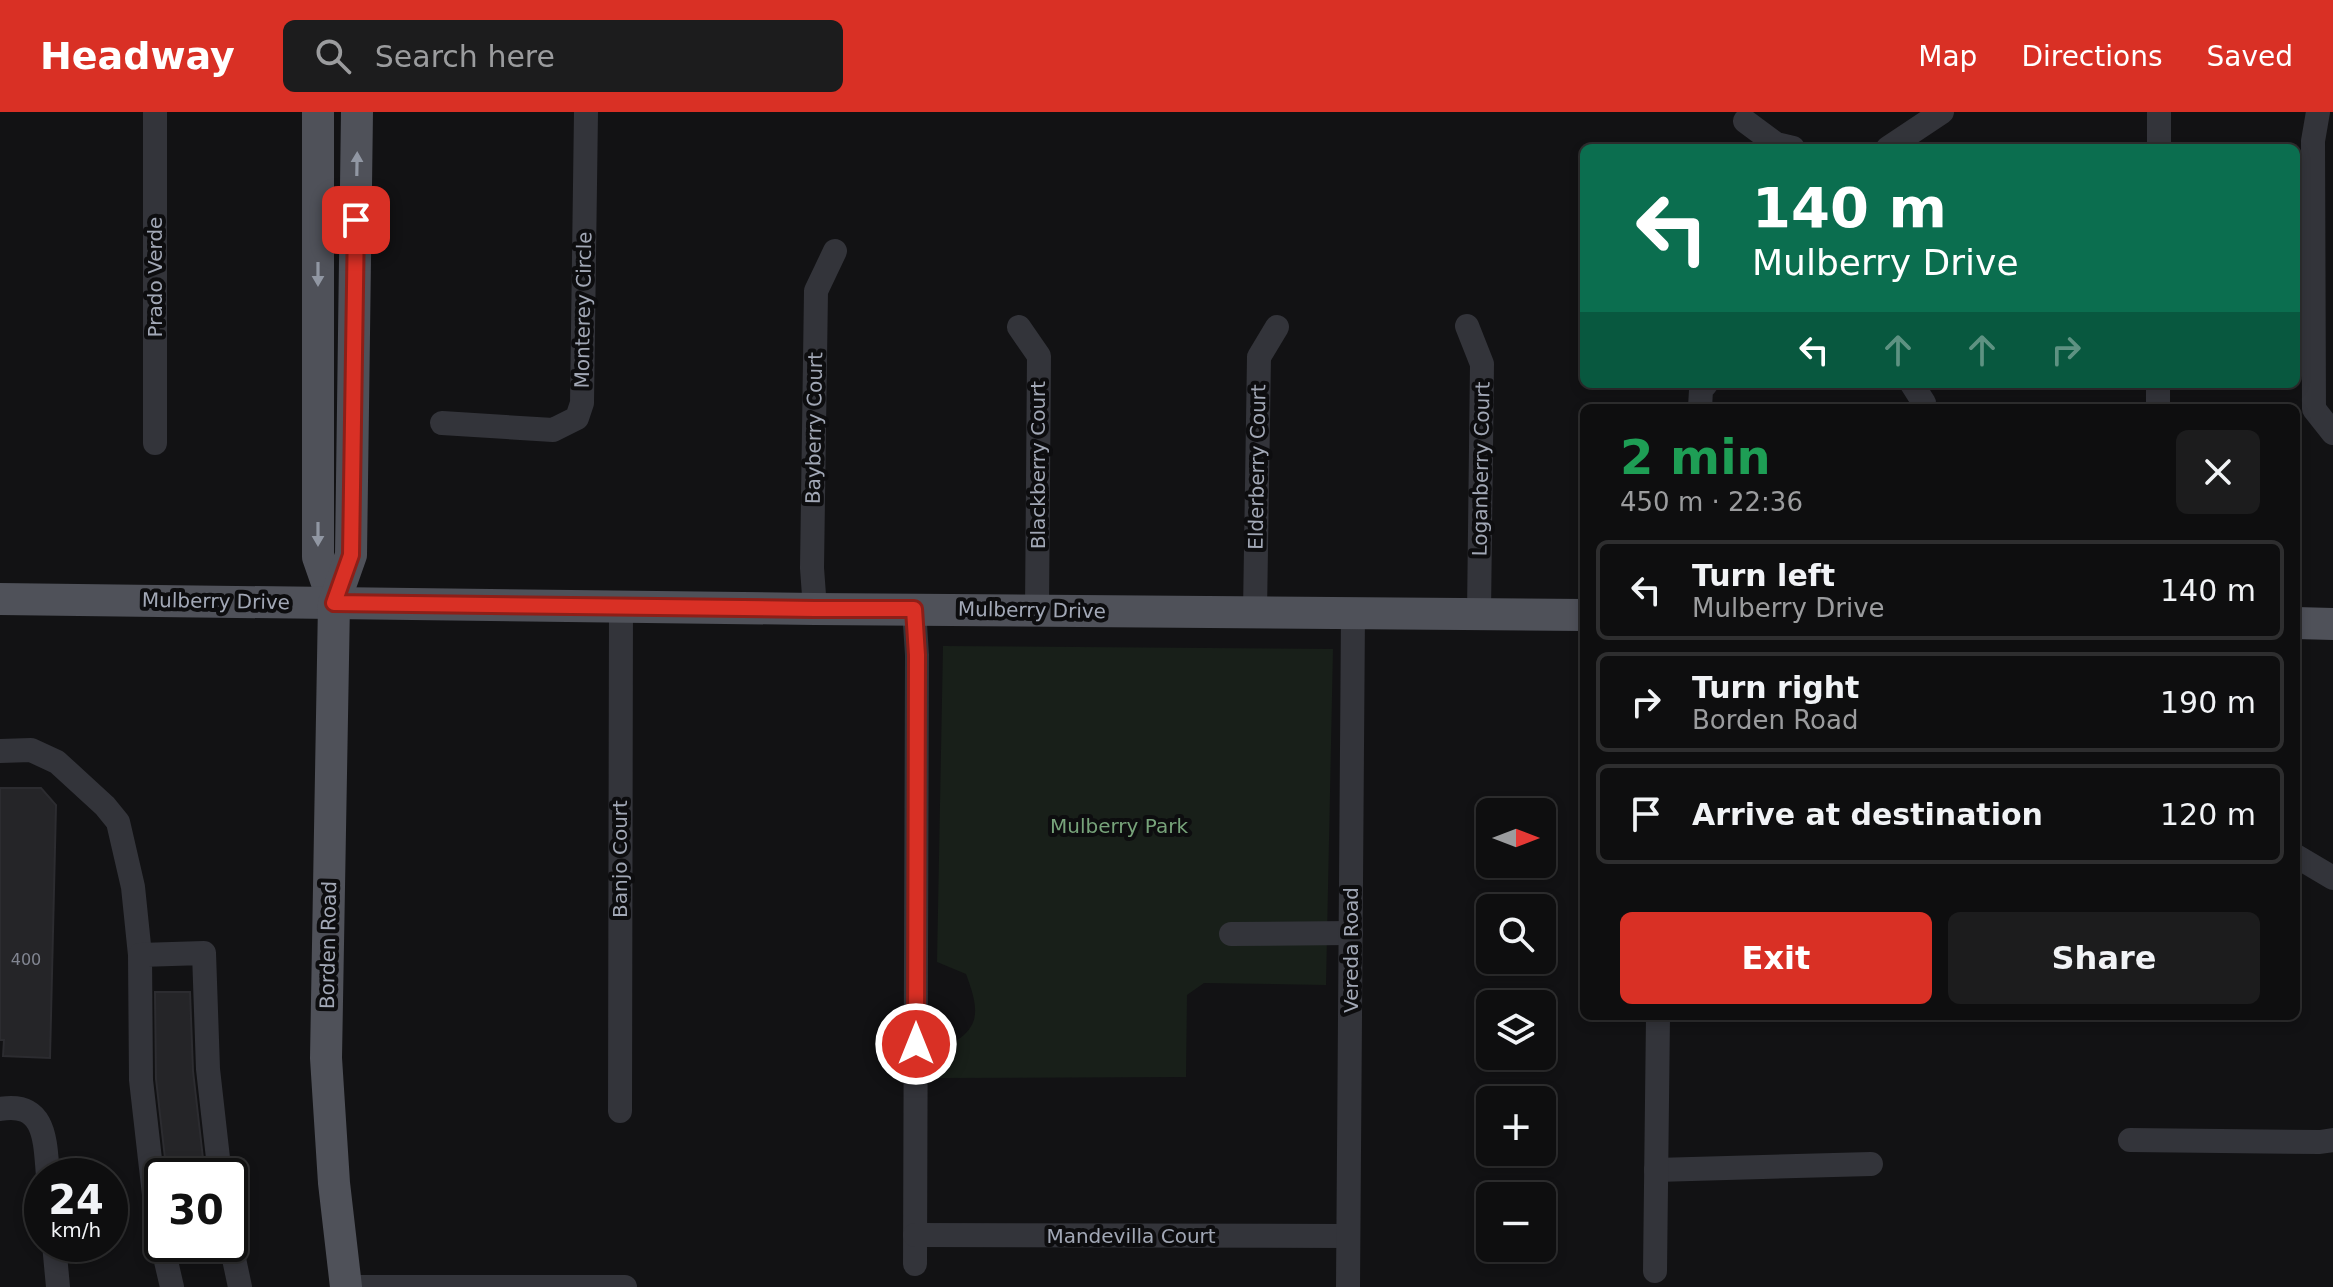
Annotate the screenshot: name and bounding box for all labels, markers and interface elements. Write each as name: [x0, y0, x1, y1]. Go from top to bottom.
search box: [283, 20, 843, 92]
text: Headway: [40, 34, 235, 78]
icon: search: [311, 34, 355, 78]
text: Search here: [375, 39, 555, 74]
text: Map: [1918, 40, 1977, 73]
text: Directions: [2021, 40, 2162, 73]
text: Saved: [2206, 40, 2293, 73]
one-way arrow: [351, 151, 363, 176]
text: 140 m: [1752, 175, 1947, 240]
icon: left: [1620, 176, 1724, 280]
pin: [322, 186, 390, 254]
icon: arrive: [334, 198, 378, 242]
street label: Prado Verde: [143, 217, 167, 337]
street label: Monterey Circle: [570, 231, 596, 389]
text: Mulberry Drive: [1752, 242, 2019, 283]
one-way arrow: [312, 262, 324, 287]
icon: left: [1792, 328, 1836, 372]
icon: ahead: [1876, 328, 1920, 372]
icon: ahead: [1960, 328, 2004, 372]
icon: right: [2044, 328, 2088, 372]
street label: Bayberry Court: [801, 352, 827, 504]
street label: Blackberry Court: [1026, 381, 1050, 549]
street label: Loganberry Court: [1467, 381, 1495, 557]
street label: Elderberry Court: [1244, 384, 1270, 550]
text: 2 min: [1620, 429, 1771, 485]
button: close: [2176, 430, 2260, 514]
text: 450 m · 22:36: [1620, 487, 1803, 517]
one-way arrow: [312, 522, 324, 547]
text: Turn left: [1692, 558, 1835, 593]
icon: left: [1624, 568, 1668, 612]
text: 140 m: [2160, 573, 2256, 608]
street label: Mulberry Drive: [142, 588, 290, 614]
text: Mulberry Drive: [1692, 593, 1885, 623]
street label: Mulberry Drive: [958, 597, 1106, 623]
text: Turn right: [1692, 670, 1859, 705]
icon: right: [1624, 680, 1668, 724]
text: 190 m: [2160, 685, 2256, 720]
text: Borden Road: [1692, 705, 1858, 735]
icon: arrive: [1624, 792, 1668, 836]
text: Arrive at destination: [1692, 797, 2043, 832]
text: 120 m: [2160, 797, 2256, 832]
north arrow: [1476, 798, 1556, 878]
map controls: [1476, 798, 1556, 1262]
street label: Banjo Court: [608, 800, 632, 918]
park label: Mulberry Park: [1050, 814, 1188, 838]
street label: Borden Road: [315, 881, 341, 1009]
street label: Vereda Road: [1339, 887, 1363, 1013]
button: search: [1476, 894, 1556, 974]
button: Exit: [1620, 912, 1932, 1004]
button: Share: [1948, 912, 2260, 1004]
house number: 400: [11, 950, 41, 969]
button: layers: [1476, 990, 1556, 1070]
position arrow: [874, 1002, 958, 1086]
button: +: [1476, 1086, 1556, 1166]
speed limit sign: 30: [144, 1158, 248, 1262]
text: 24: [48, 1177, 104, 1223]
button: −: [1476, 1182, 1556, 1262]
text: km/h: [51, 1218, 101, 1242]
street label: Mandevilla Court: [1046, 1224, 1216, 1248]

